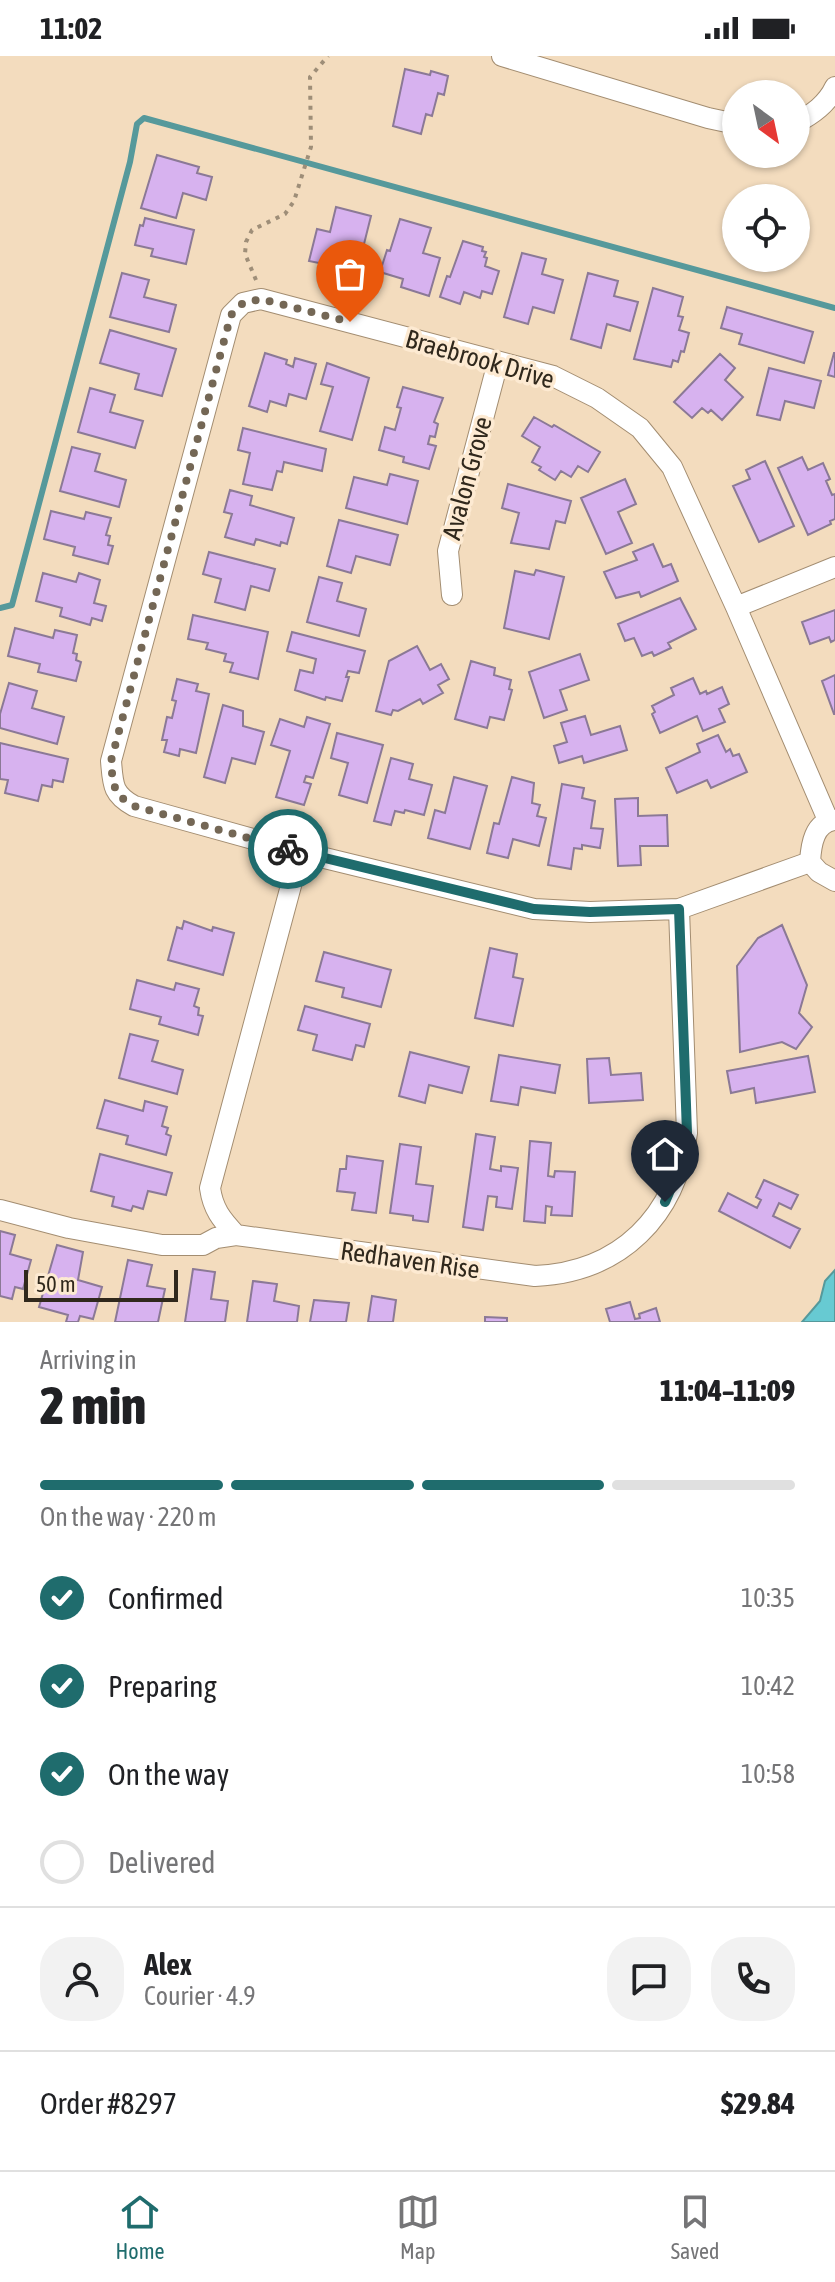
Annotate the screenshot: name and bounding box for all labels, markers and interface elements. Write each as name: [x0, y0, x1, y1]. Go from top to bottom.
text: 11:02: [40, 11, 102, 45]
north arrow: [722, 80, 810, 168]
map controls: [722, 80, 810, 272]
button: locate: [722, 184, 810, 272]
pin: [316, 240, 384, 322]
icon: bag: [328, 252, 372, 296]
street label: Braebrook Drive: [402, 323, 558, 395]
street label: Avalon Grove: [436, 413, 498, 543]
courier: [248, 809, 328, 889]
icon: bike: [266, 827, 310, 871]
pin: [631, 1120, 699, 1202]
icon: home: [643, 1132, 687, 1176]
street label: Redhaven Rise: [339, 1235, 481, 1285]
scale bar: [24, 1266, 178, 1302]
text: 50 m: [36, 1271, 76, 1297]
text: Arriving in: [40, 1345, 137, 1375]
text: 11:04–11:09: [660, 1373, 795, 1407]
text: 2 min: [40, 1375, 146, 1435]
text: On the way · 220 m: [40, 1502, 217, 1532]
icon: check: [40, 1576, 84, 1620]
text: Confirmed: [108, 1581, 223, 1615]
text: 10:35: [741, 1583, 795, 1613]
icon: check: [40, 1664, 84, 1708]
text: Preparing: [108, 1669, 217, 1703]
text: 10:42: [741, 1671, 795, 1701]
icon: check: [40, 1752, 84, 1796]
text: On the way: [108, 1757, 229, 1791]
text: 10:58: [741, 1759, 795, 1789]
text: Delivered: [108, 1845, 216, 1879]
button: person: [40, 1937, 124, 2021]
button: chat: [607, 1937, 691, 2021]
button: phone: [711, 1937, 795, 2021]
text: Alex: [144, 1947, 192, 1981]
text: Courier · 4.9: [144, 1981, 255, 2011]
text: Order #8297: [40, 2086, 177, 2120]
text: $29.84: [721, 2086, 795, 2120]
tab: Home: [116, 2190, 165, 2264]
tab: Map: [396, 2190, 440, 2264]
tab: Saved: [671, 2190, 719, 2264]

